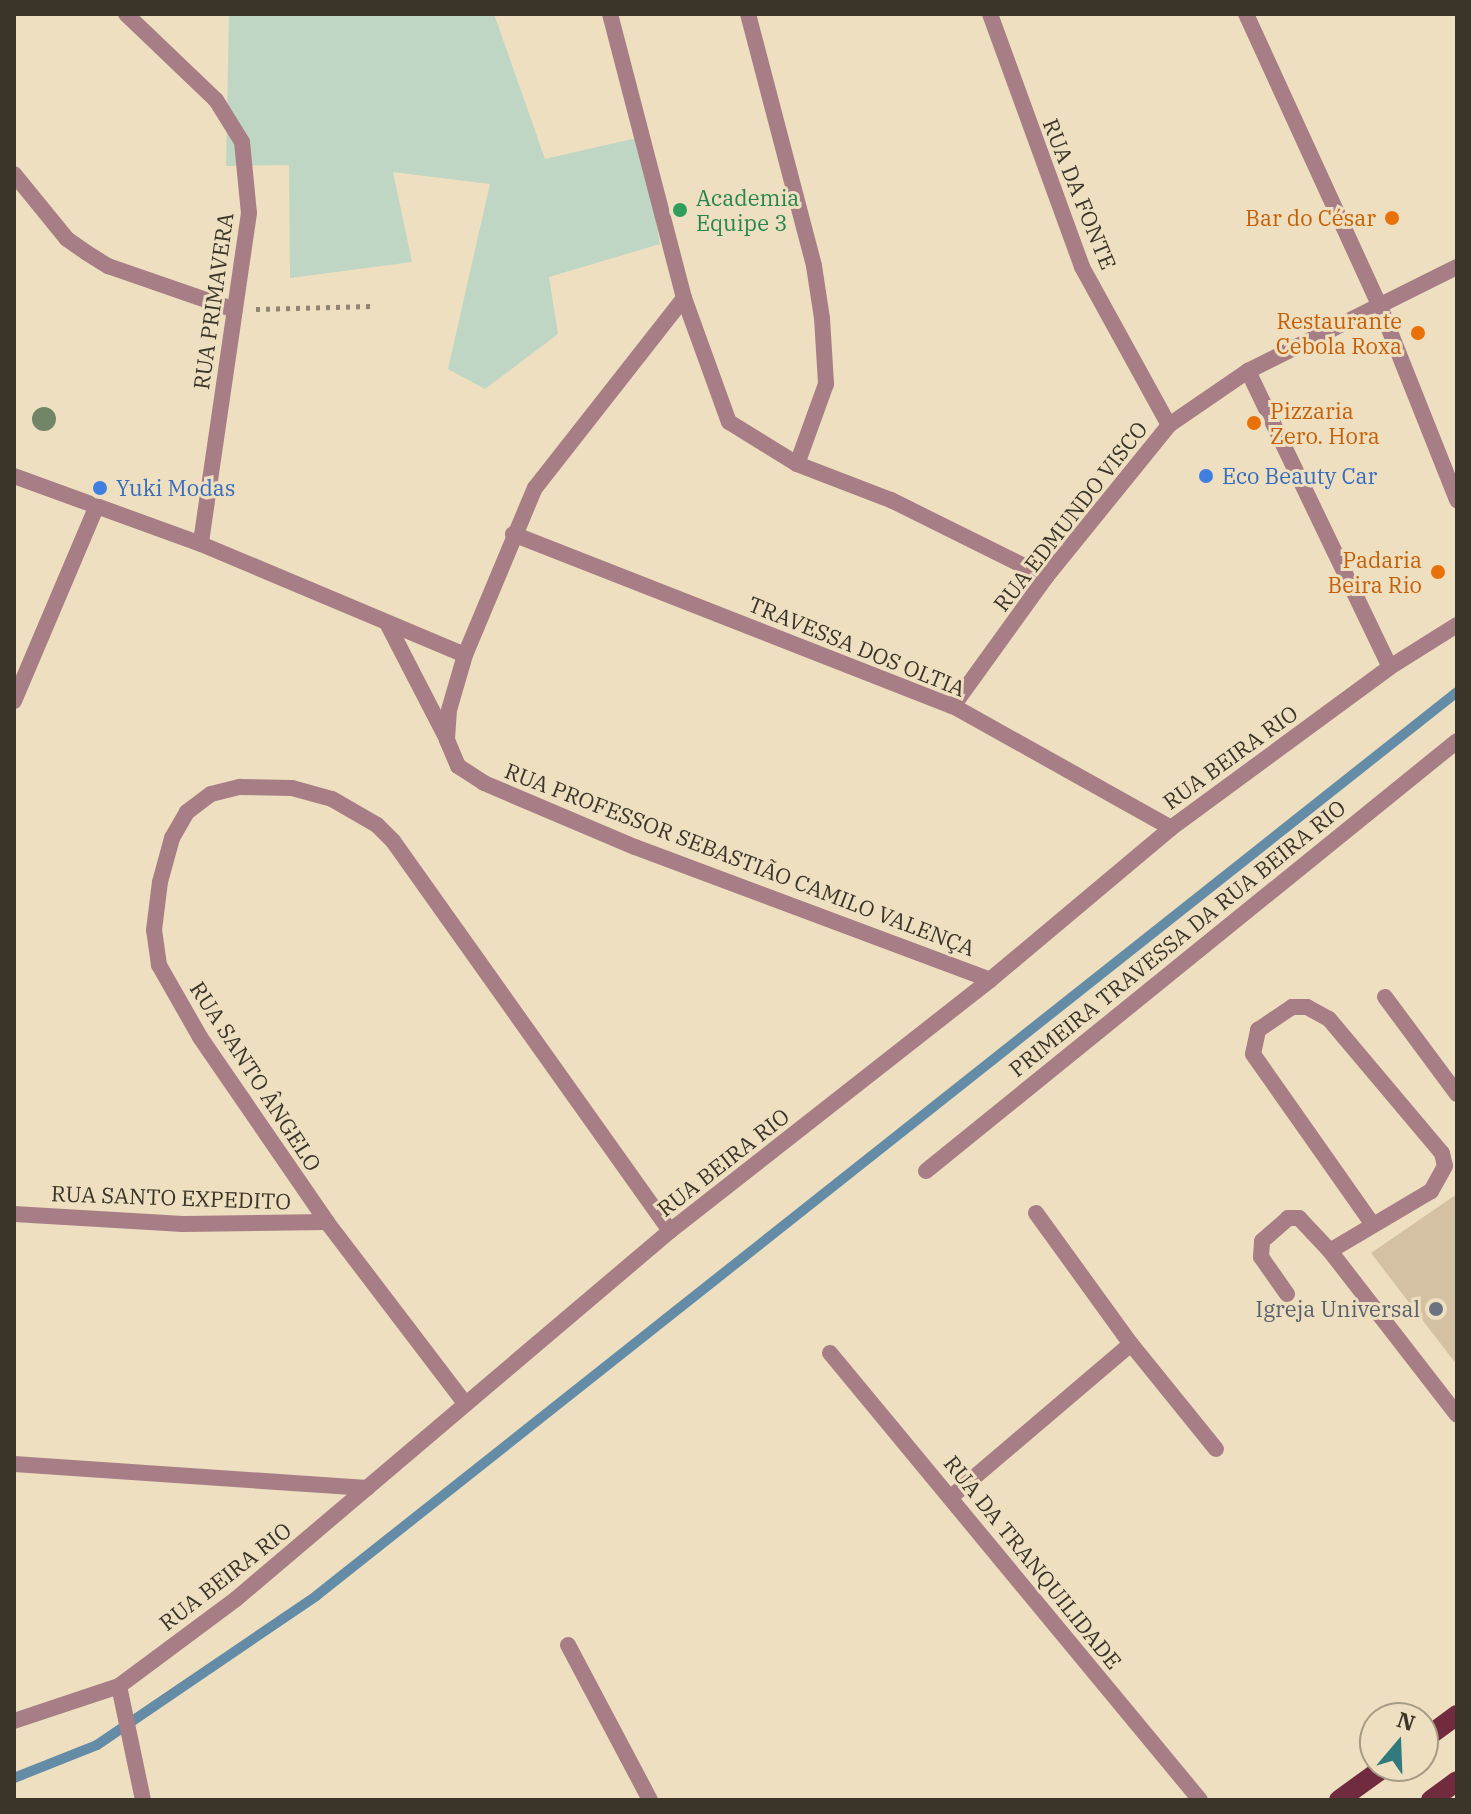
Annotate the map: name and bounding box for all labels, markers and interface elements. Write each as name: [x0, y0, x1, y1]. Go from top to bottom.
street label: RUA DA FONTE: [1038, 115, 1122, 273]
place label: Academia Equipe 3: [696, 184, 799, 236]
marker: Academia Equipe 3: [671, 201, 689, 219]
place label: Bar do César: [1245, 205, 1376, 231]
marker: Bar do César: [1383, 209, 1401, 227]
street label: RUA PRIMAVERA: [188, 211, 238, 391]
place label: Restaurante Cebola Roxa: [1276, 307, 1402, 358]
marker: Restaurante Cebola Roxa: [1409, 324, 1427, 342]
place label: Pizzaria Zero. Hora: [1270, 397, 1380, 448]
marker: Pizzaria Zero. Hora: [1245, 414, 1263, 432]
street label: RUA EDMUNDO VISCO: [988, 416, 1152, 616]
place label: Eco Beauty Car: [1222, 463, 1377, 489]
marker: Eco Beauty Car: [1197, 467, 1215, 485]
place label: Yuki Modas: [116, 475, 236, 501]
marker: Yuki Modas: [91, 479, 109, 497]
place label: Padaria Beira Rio: [1328, 546, 1422, 598]
marker: Padaria Beira Rio: [1429, 563, 1447, 581]
street label: TRAVESSA DOS OLTIA: [745, 590, 969, 702]
street label: RUA BEIRA RIO: [1157, 699, 1303, 815]
street label: RUA PROFESSOR SEBASTIÃO CAMILO VALENÇA: [501, 757, 979, 961]
street label: PRIMEIRA TRAVESSA DA RUA BEIRA RIO: [1003, 794, 1351, 1082]
street label: RUA SANTO ÂNGELO: [185, 976, 327, 1176]
street label: RUA BEIRA RIO: [652, 1102, 794, 1222]
street label: RUA SANTO EXPEDITO: [51, 1180, 291, 1214]
place label: Igreja Universal: [1256, 1296, 1420, 1322]
marker: Igreja Universal: [1427, 1300, 1445, 1318]
street label: RUA DA TRANQUILIDADE: [939, 1450, 1127, 1674]
street label: RUA BEIRA RIO: [154, 1516, 296, 1636]
north arrow: [1359, 1702, 1439, 1782]
text: N: [1393, 1704, 1419, 1737]

